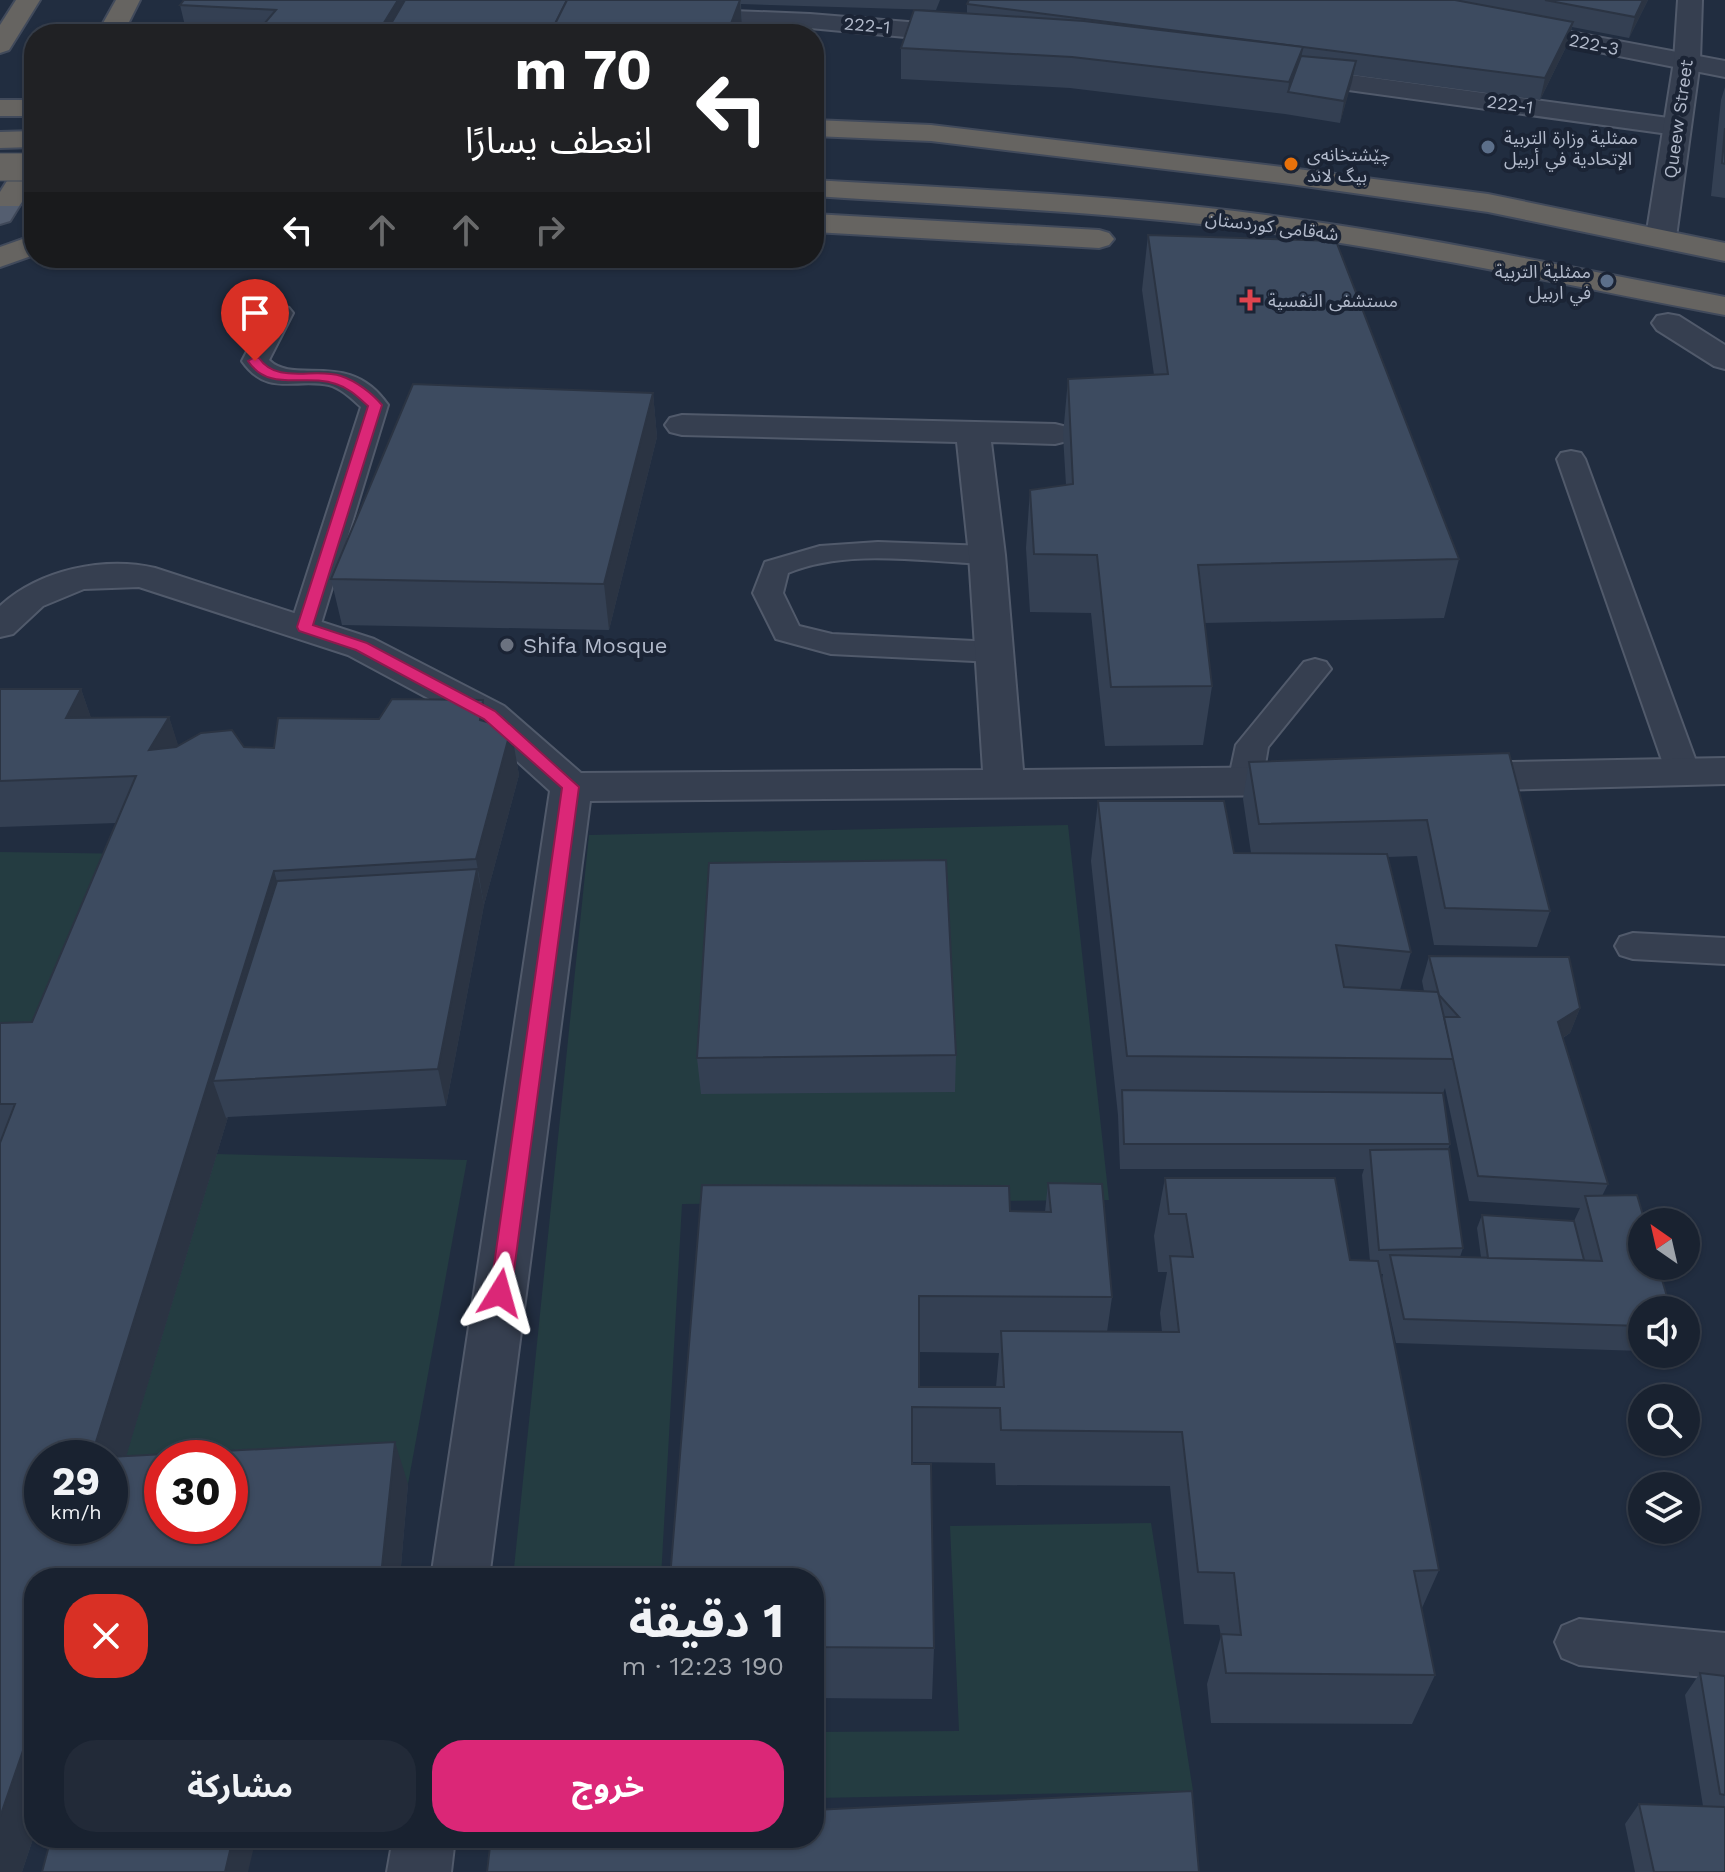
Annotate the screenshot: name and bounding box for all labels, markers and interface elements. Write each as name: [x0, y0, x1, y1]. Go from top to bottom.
street label: 222-1: [843, 13, 891, 37]
street label: 222-3: [1567, 29, 1621, 59]
text: 70 m: [515, 37, 652, 103]
icon: left: [680, 56, 784, 160]
street label: Queew Street: [1659, 58, 1697, 180]
street label: 222-1: [1485, 90, 1535, 118]
text: انعطف يسارًا: [465, 120, 652, 162]
place label: ممثلية وزارة التربية الإتحادية في أربيل: [1504, 127, 1638, 172]
marker: ممثلية وزارة التربية الإتحادية في أربيل: [1479, 138, 1497, 156]
place label: چێشتخانەی بیگ لاند: [1307, 144, 1390, 186]
marker: چێشتخانەی بیگ لاند: [1282, 155, 1300, 173]
street label: شەقامی کوردستان: [1204, 207, 1340, 246]
icon: left: [276, 208, 320, 252]
icon: ahead: [360, 208, 404, 252]
icon: ahead: [444, 208, 488, 252]
icon: right: [528, 208, 572, 252]
place label: ممثلية التربية في اربيل: [1495, 261, 1591, 306]
marker: ممثلية التربية في اربيل: [1598, 272, 1616, 290]
pin: [221, 279, 289, 361]
marker: مستشفى النفسية: [1239, 289, 1261, 311]
place label: مستشفى النفسية: [1268, 290, 1398, 312]
icon: arrive: [233, 291, 277, 335]
place label: Shifa Mosque: [523, 633, 667, 658]
marker: Shifa Mosque: [498, 636, 516, 654]
north arrow: [1628, 1208, 1700, 1280]
map controls: [1628, 1208, 1700, 1544]
position arrow: [458, 1251, 542, 1335]
button: sound: [1628, 1296, 1700, 1368]
button: search: [1628, 1384, 1700, 1456]
speed limit sign: 30: [144, 1440, 248, 1544]
text: 29: [52, 1458, 100, 1505]
button: layers: [1628, 1472, 1700, 1544]
text: km/h: [50, 1500, 102, 1524]
text: 1 دقيقة: [629, 1592, 784, 1649]
button: close: [64, 1594, 148, 1678]
text: 190 m · 12:23: [622, 1651, 784, 1681]
button: مشاركة: [64, 1740, 416, 1832]
button: خروج: [432, 1740, 784, 1832]

